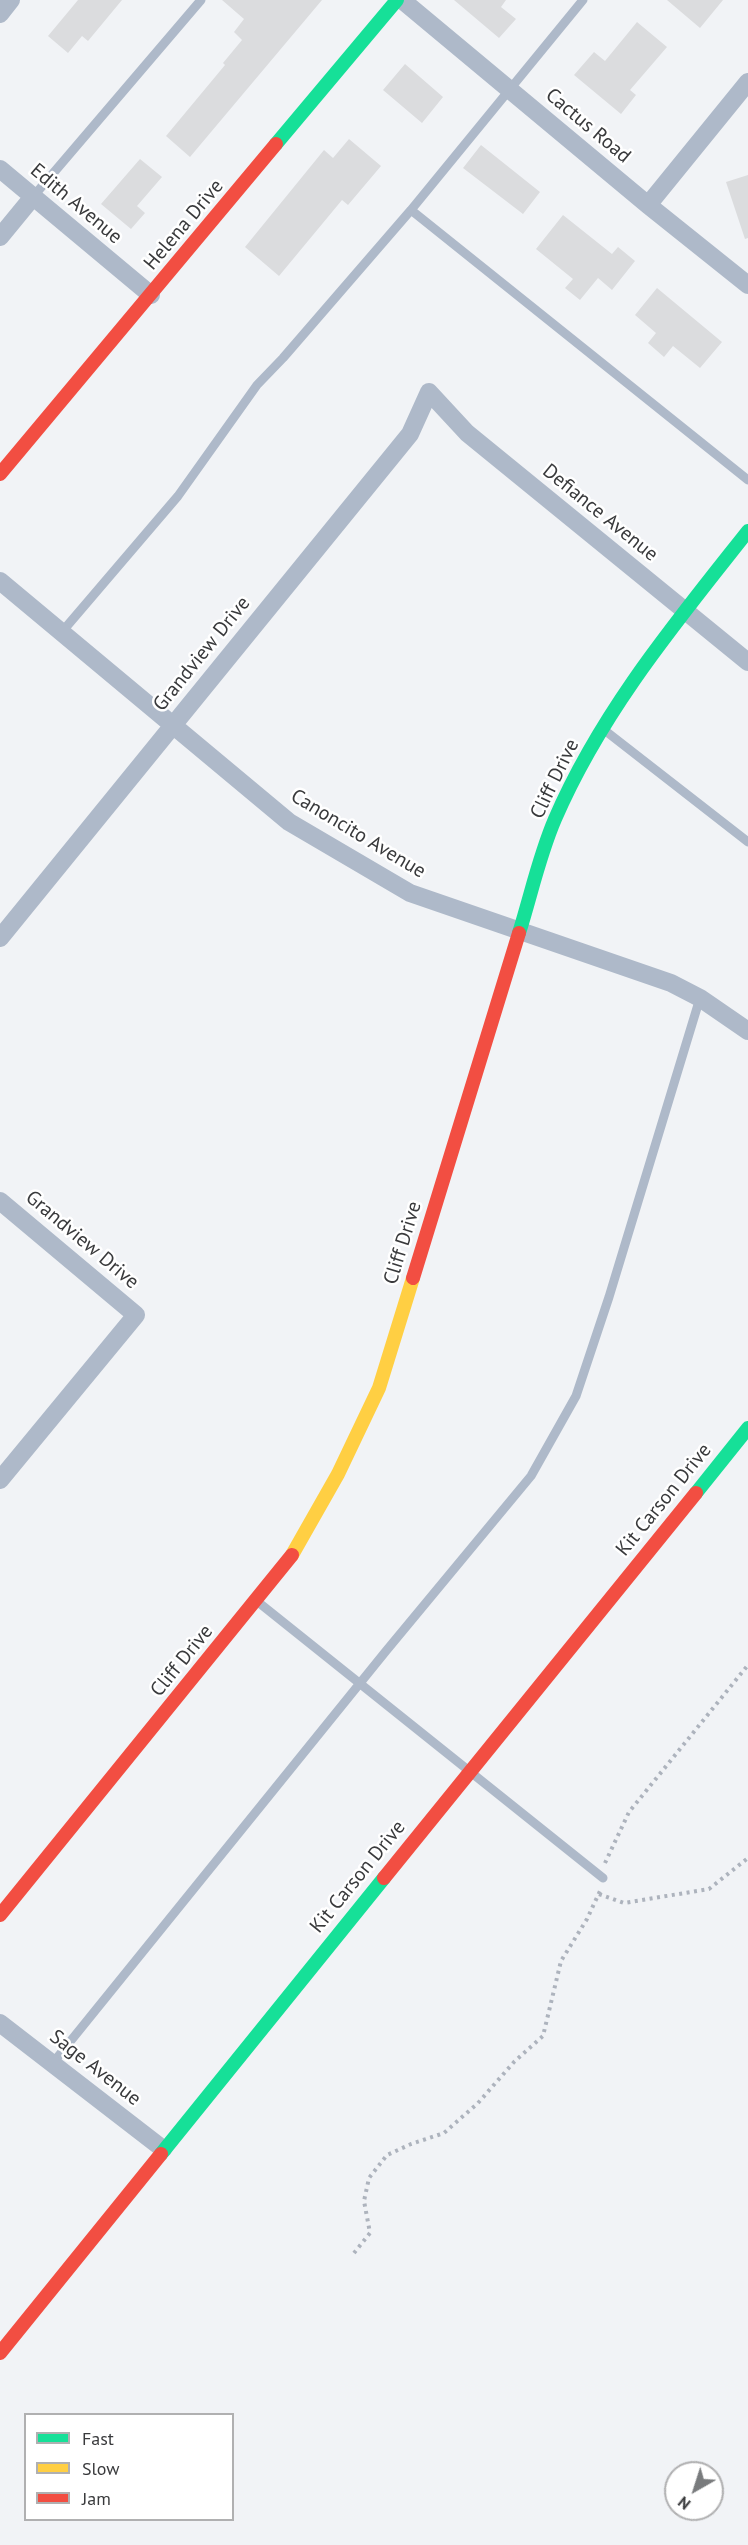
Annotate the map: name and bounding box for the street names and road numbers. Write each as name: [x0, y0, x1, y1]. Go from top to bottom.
street label: Cactus Road: [541, 83, 635, 169]
street label: Edith Avenue: [25, 159, 127, 249]
street label: Helena Drive: [139, 175, 229, 275]
street label: Defiance Avenue: [537, 459, 663, 567]
street label: Grandview Drive: [148, 592, 256, 716]
street label: Cliff Drive: [525, 735, 585, 823]
street label: Canoncito Avenue: [286, 784, 430, 884]
street label: Grandview Drive: [20, 1186, 144, 1294]
street label: Cliff Drive: [379, 1199, 427, 1287]
street label: Kit Carson Drive: [611, 1439, 717, 1561]
street label: Cliff Drive: [146, 1620, 218, 1702]
street label: Kit Carson Drive: [305, 1816, 411, 1938]
street label: Sage Avenue: [45, 2025, 145, 2111]

